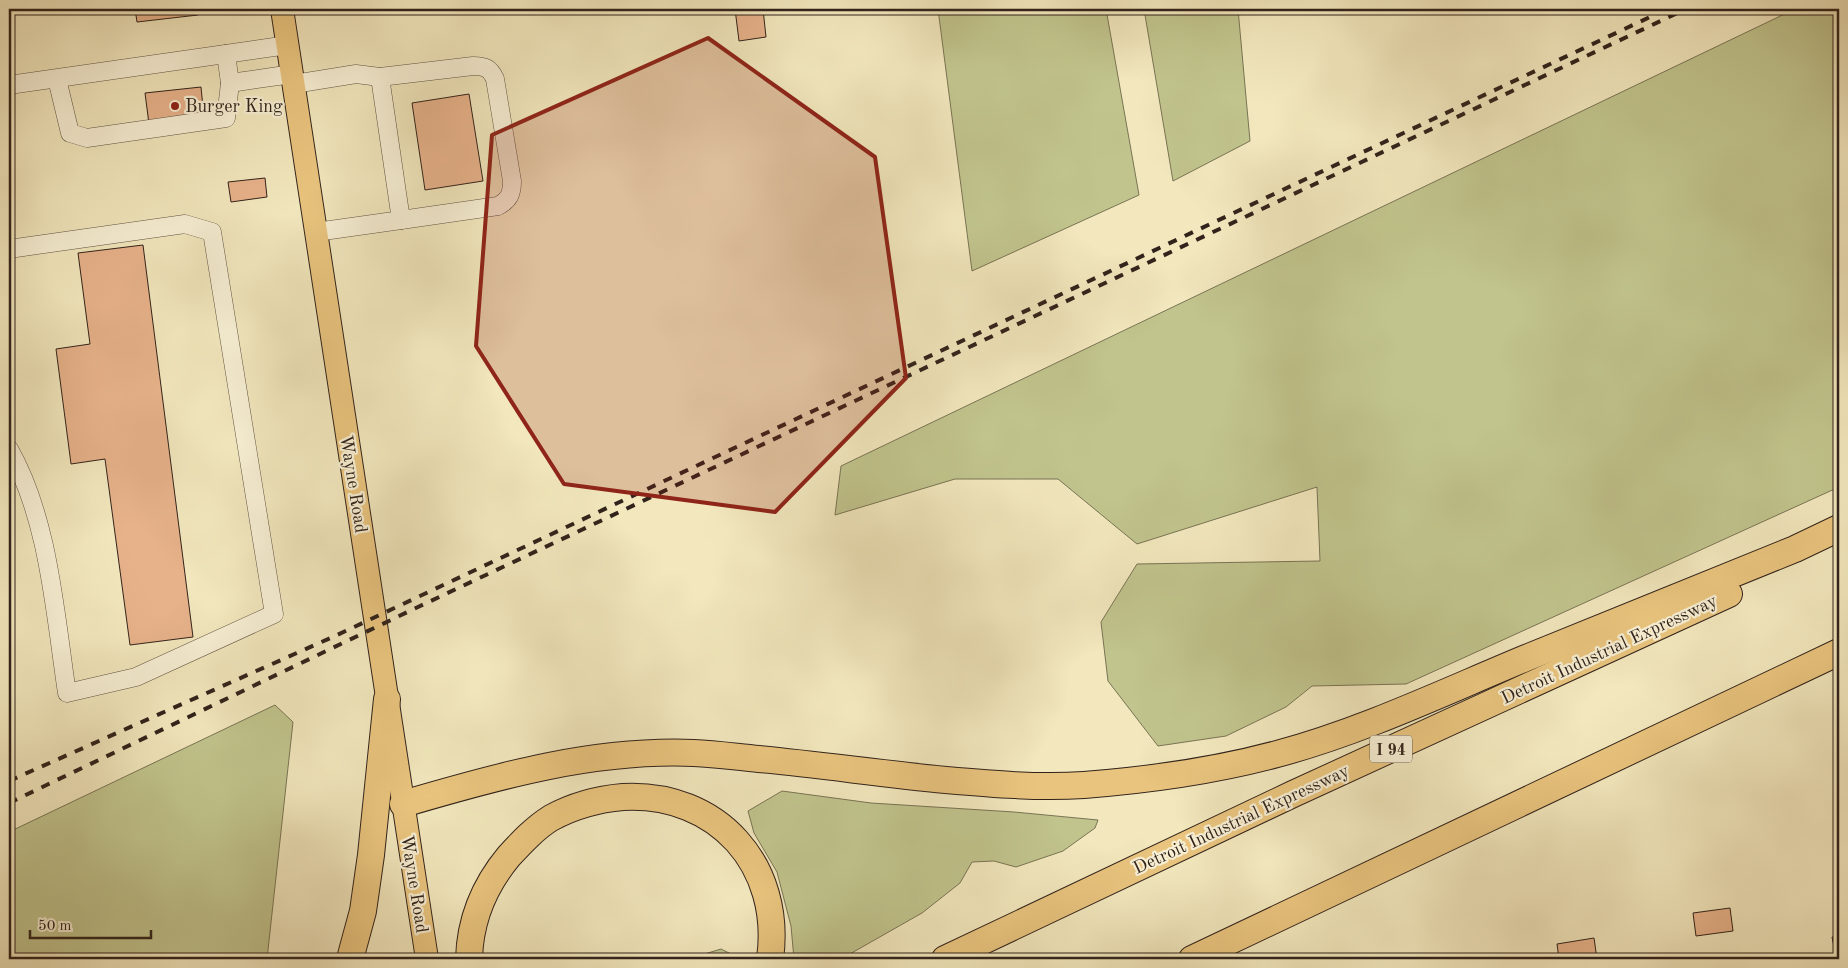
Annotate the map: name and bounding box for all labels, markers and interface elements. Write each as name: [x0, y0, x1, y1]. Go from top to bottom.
place label: Burger King: [185, 98, 283, 116]
marker: Burger King: [169, 100, 181, 112]
street label: Wayne Road: [336, 434, 370, 534]
street label: Detroit Industrial Expressway: [1499, 592, 1721, 708]
road number: I 94: [1370, 736, 1412, 762]
street label: Detroit Industrial Expressway: [1131, 762, 1353, 878]
street label: Wayne Road: [397, 834, 431, 934]
scale bar: [30, 908, 151, 940]
text: 50 m: [38, 919, 72, 934]

